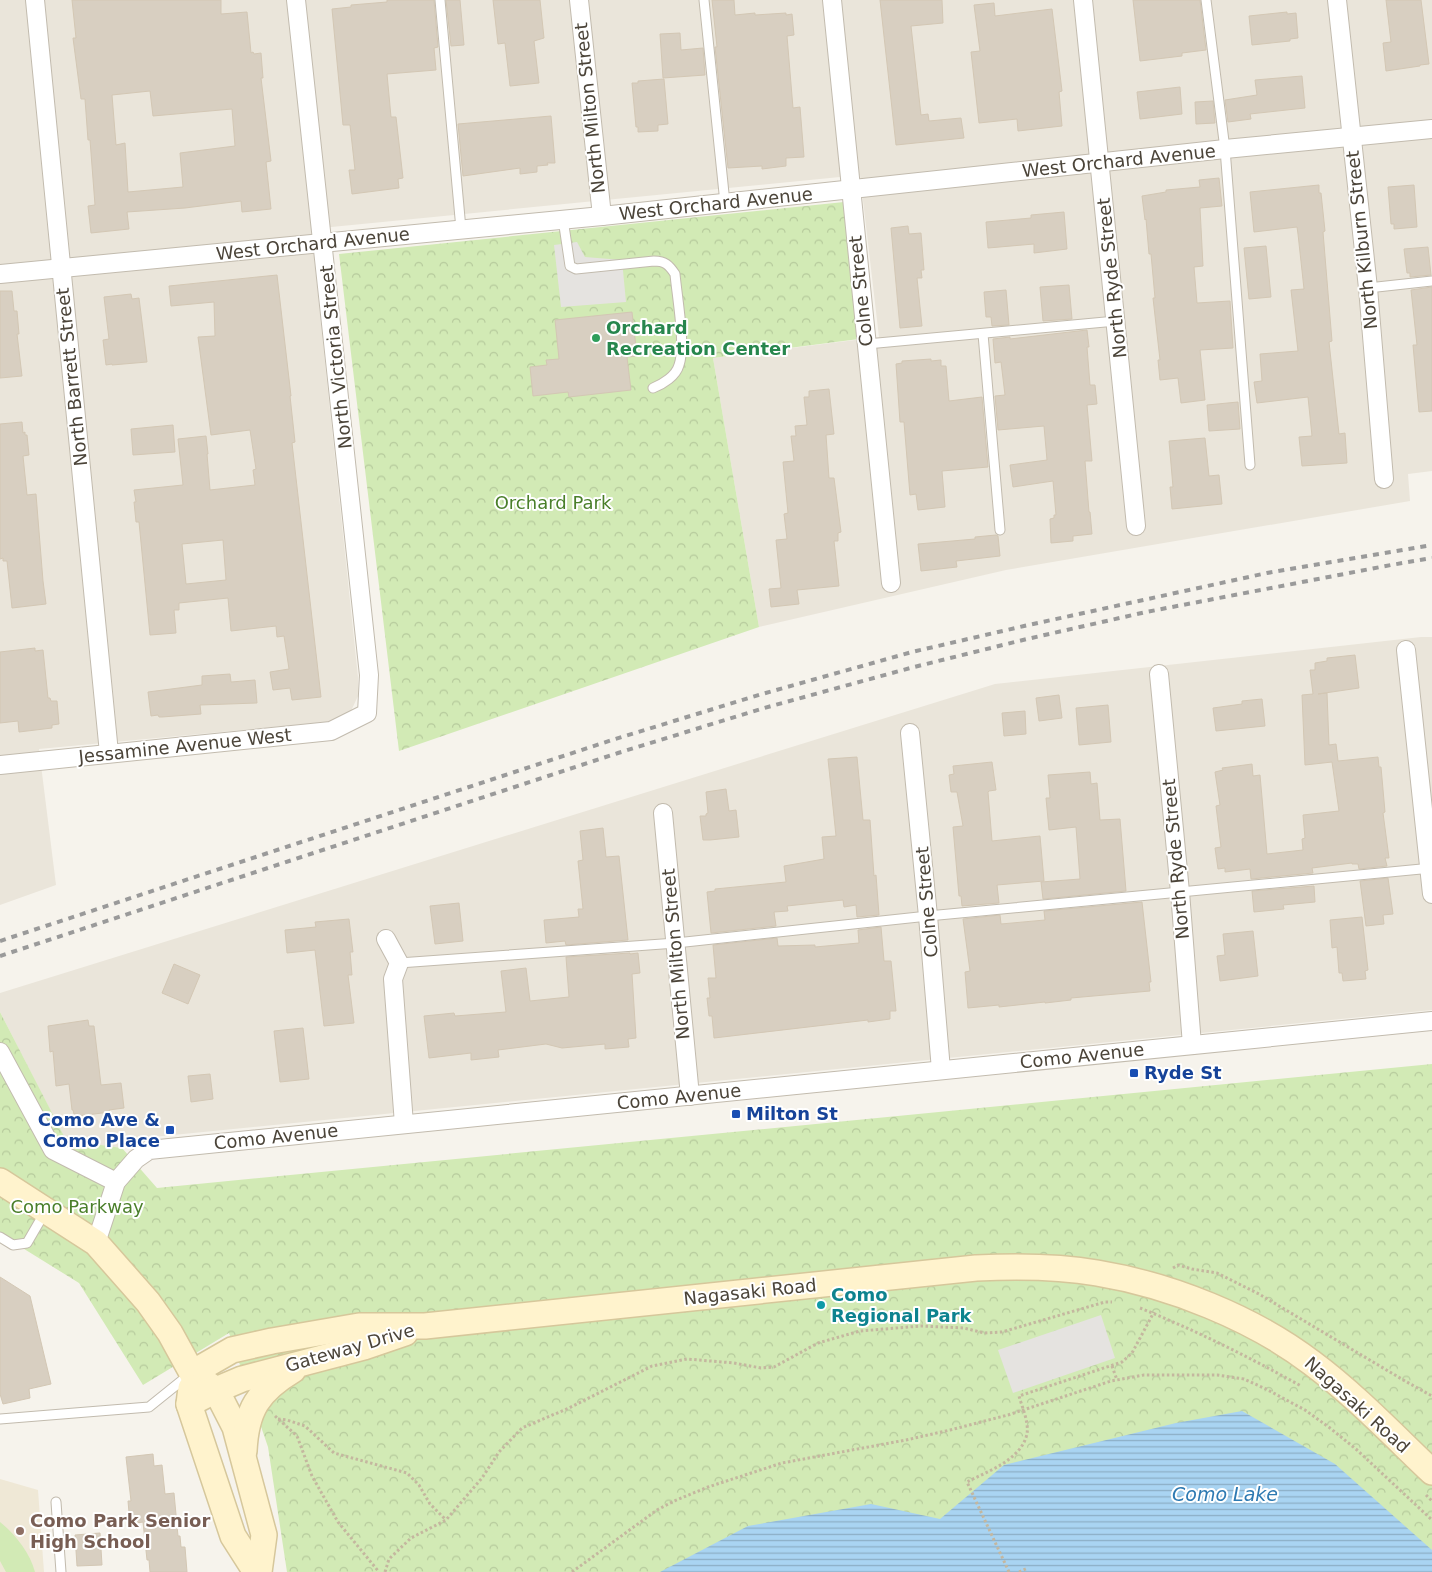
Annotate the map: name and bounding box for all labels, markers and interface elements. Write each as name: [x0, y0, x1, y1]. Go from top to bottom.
street label: North Milton Street: [570, 22, 609, 194]
street label: West Orchard Avenue: [1021, 140, 1217, 181]
street label: North Kilburn Street: [1342, 150, 1381, 330]
street label: West Orchard Avenue: [618, 183, 814, 224]
street label: North Ryde Street: [1093, 197, 1130, 359]
street label: West Orchard Avenue: [215, 223, 411, 264]
street label: Colne Street: [844, 235, 877, 348]
street label: North Victoria Street: [315, 264, 356, 450]
street label: North Barrett Street: [52, 287, 91, 467]
place label: Orchard Recreation Center: [606, 317, 790, 359]
marker: Orchard Recreation Center: [590, 332, 602, 344]
park label: Orchard Park: [495, 492, 612, 513]
street label: Jessamine Avenue West: [77, 724, 292, 767]
street label: North Ryde Street: [1158, 778, 1193, 940]
street label: Colne Street: [911, 846, 942, 958]
street label: North Milton Street: [658, 868, 693, 1040]
street label: Como Avenue: [1019, 1039, 1145, 1072]
place label: Ryde St: [1144, 1062, 1222, 1083]
marker: Ryde St: [1128, 1067, 1140, 1079]
street label: Como Avenue: [616, 1080, 742, 1113]
place label: Milton St: [746, 1103, 838, 1124]
marker: Milton St: [730, 1108, 742, 1120]
place label: Como Ave & Como Place: [38, 1109, 160, 1151]
street label: Como Avenue: [213, 1120, 339, 1153]
marker: Como Ave & Como Place: [164, 1124, 176, 1136]
park label: Como Parkway: [10, 1196, 144, 1217]
street label: Nagasaki Road: [682, 1274, 818, 1309]
place label: Como Regional Park: [831, 1284, 973, 1326]
marker: Como Regional Park: [815, 1299, 827, 1311]
street label: Gateway Drive: [283, 1319, 417, 1376]
street label: Nagasaki Road: [1301, 1352, 1414, 1457]
water label: Como Lake: [1172, 1483, 1278, 1505]
place label: Como Park Senior High School: [30, 1510, 210, 1552]
marker: Como Park Senior High School: [14, 1525, 26, 1537]

